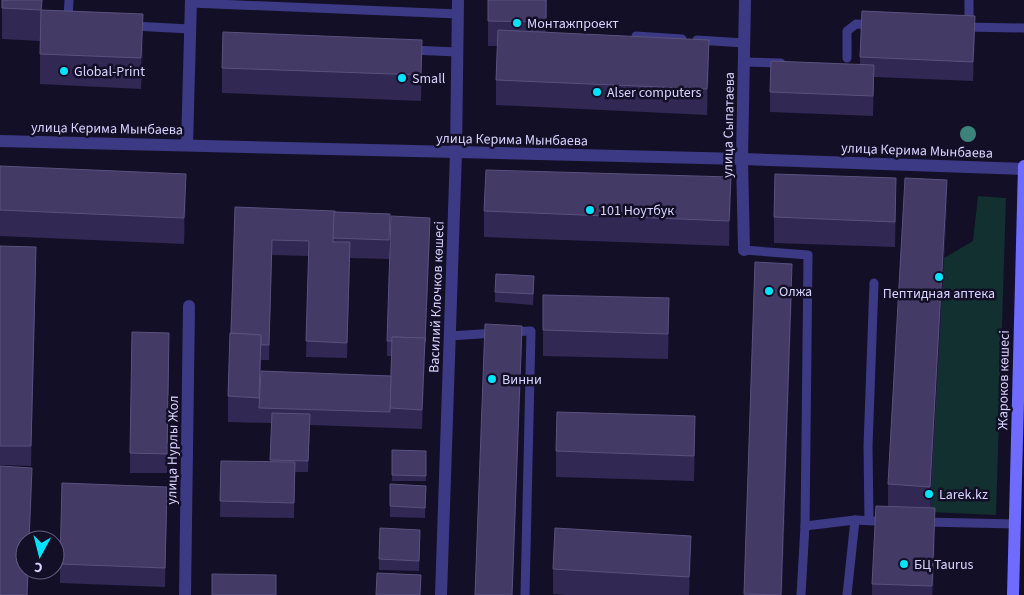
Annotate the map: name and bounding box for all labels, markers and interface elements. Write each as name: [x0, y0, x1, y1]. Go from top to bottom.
place label: Монтажпроект: [527, 14, 619, 34]
marker: Монтажпроект: [511, 17, 523, 29]
place label: Global-Print: [74, 62, 145, 82]
marker: Global-Print: [58, 65, 70, 77]
place label: Small: [412, 69, 446, 89]
marker: Small: [396, 72, 408, 84]
street label: улица Сыпатаева: [718, 72, 740, 178]
place label: Alser computers: [607, 83, 702, 103]
marker: Alser computers: [591, 86, 603, 98]
street label: улица Керима Мынбаева: [31, 118, 183, 140]
street label: улица Керима Мынбаева: [436, 129, 588, 151]
street label: улица Керима Мынбаева: [841, 138, 993, 164]
place label: 101 Ноутбук: [600, 201, 674, 221]
marker: 101 Ноутбук: [584, 204, 596, 216]
street label: Василий Клочков көшесі: [424, 221, 450, 373]
marker: Пептидная аптека: [933, 271, 945, 283]
place label: Олжа: [779, 282, 812, 302]
place label: Пептидная аптека: [883, 284, 995, 304]
marker: Олжа: [763, 285, 775, 297]
street label: Жароков көшесі: [993, 330, 1015, 430]
place label: Винни: [502, 370, 542, 390]
marker: Винни: [486, 373, 498, 385]
street label: улица Нурлы Жол: [162, 395, 184, 505]
place label: Larek.kz: [939, 485, 988, 505]
marker: Larek.kz: [923, 488, 935, 500]
north arrow: [15, 530, 65, 580]
place label: БЦ Taurus: [914, 555, 974, 575]
text: С: [33, 556, 44, 577]
marker: БЦ Taurus: [898, 558, 910, 570]

